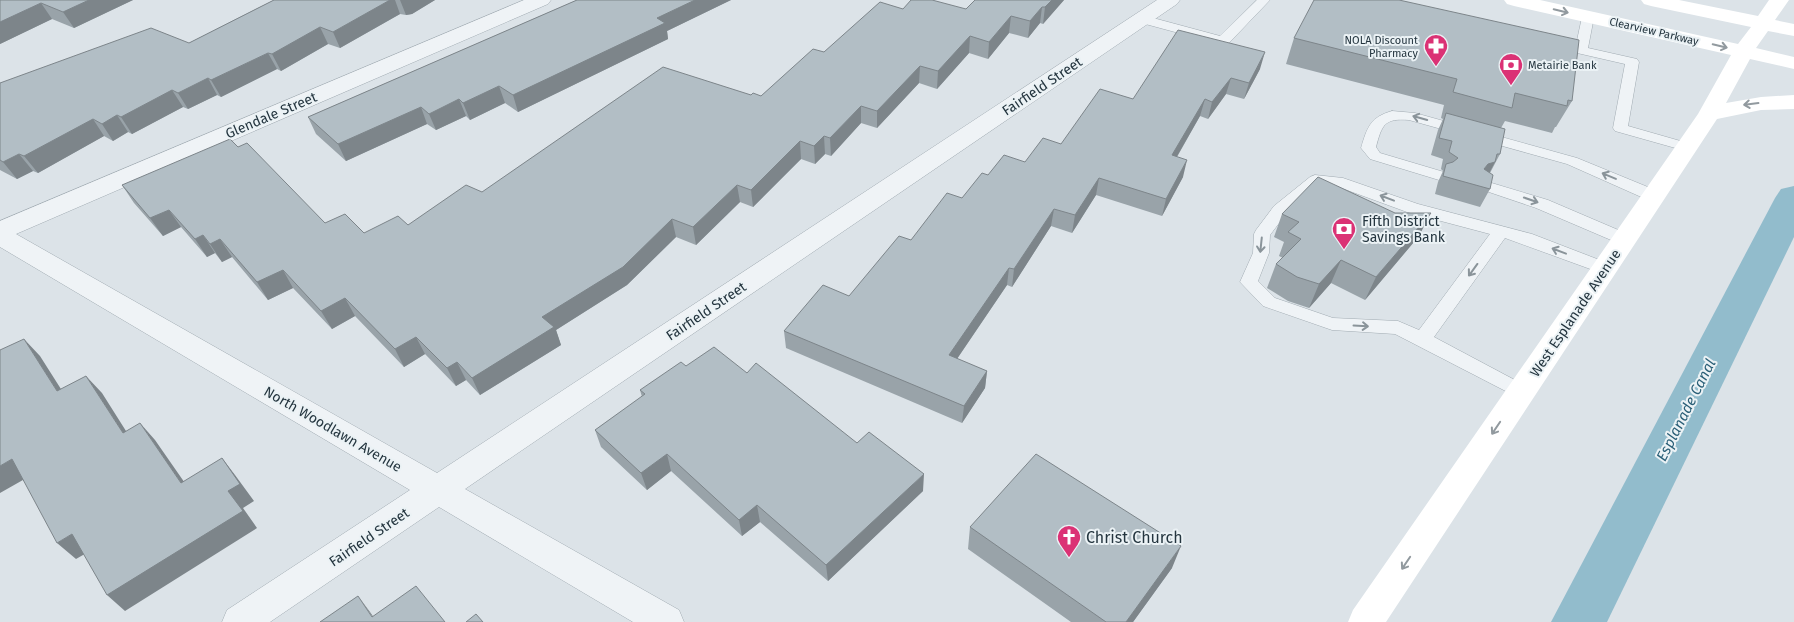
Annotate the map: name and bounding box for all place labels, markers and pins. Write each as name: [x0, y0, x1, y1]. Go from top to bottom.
pharmacy icon: NOLA Discount Pharmacy: [1423, 33, 1449, 67]
place label: NOLA Discount Pharmacy: [1345, 34, 1419, 60]
bank icon: Metairie Bank: [1498, 52, 1524, 86]
place label: Metairie Bank: [1528, 59, 1597, 72]
place label: Fifth District Savings Bank: [1362, 213, 1446, 246]
bank icon: Fifth District Savings Bank: [1331, 216, 1357, 250]
church icon: Christ Church: [1056, 524, 1082, 558]
place label: Christ Church: [1086, 528, 1183, 547]

